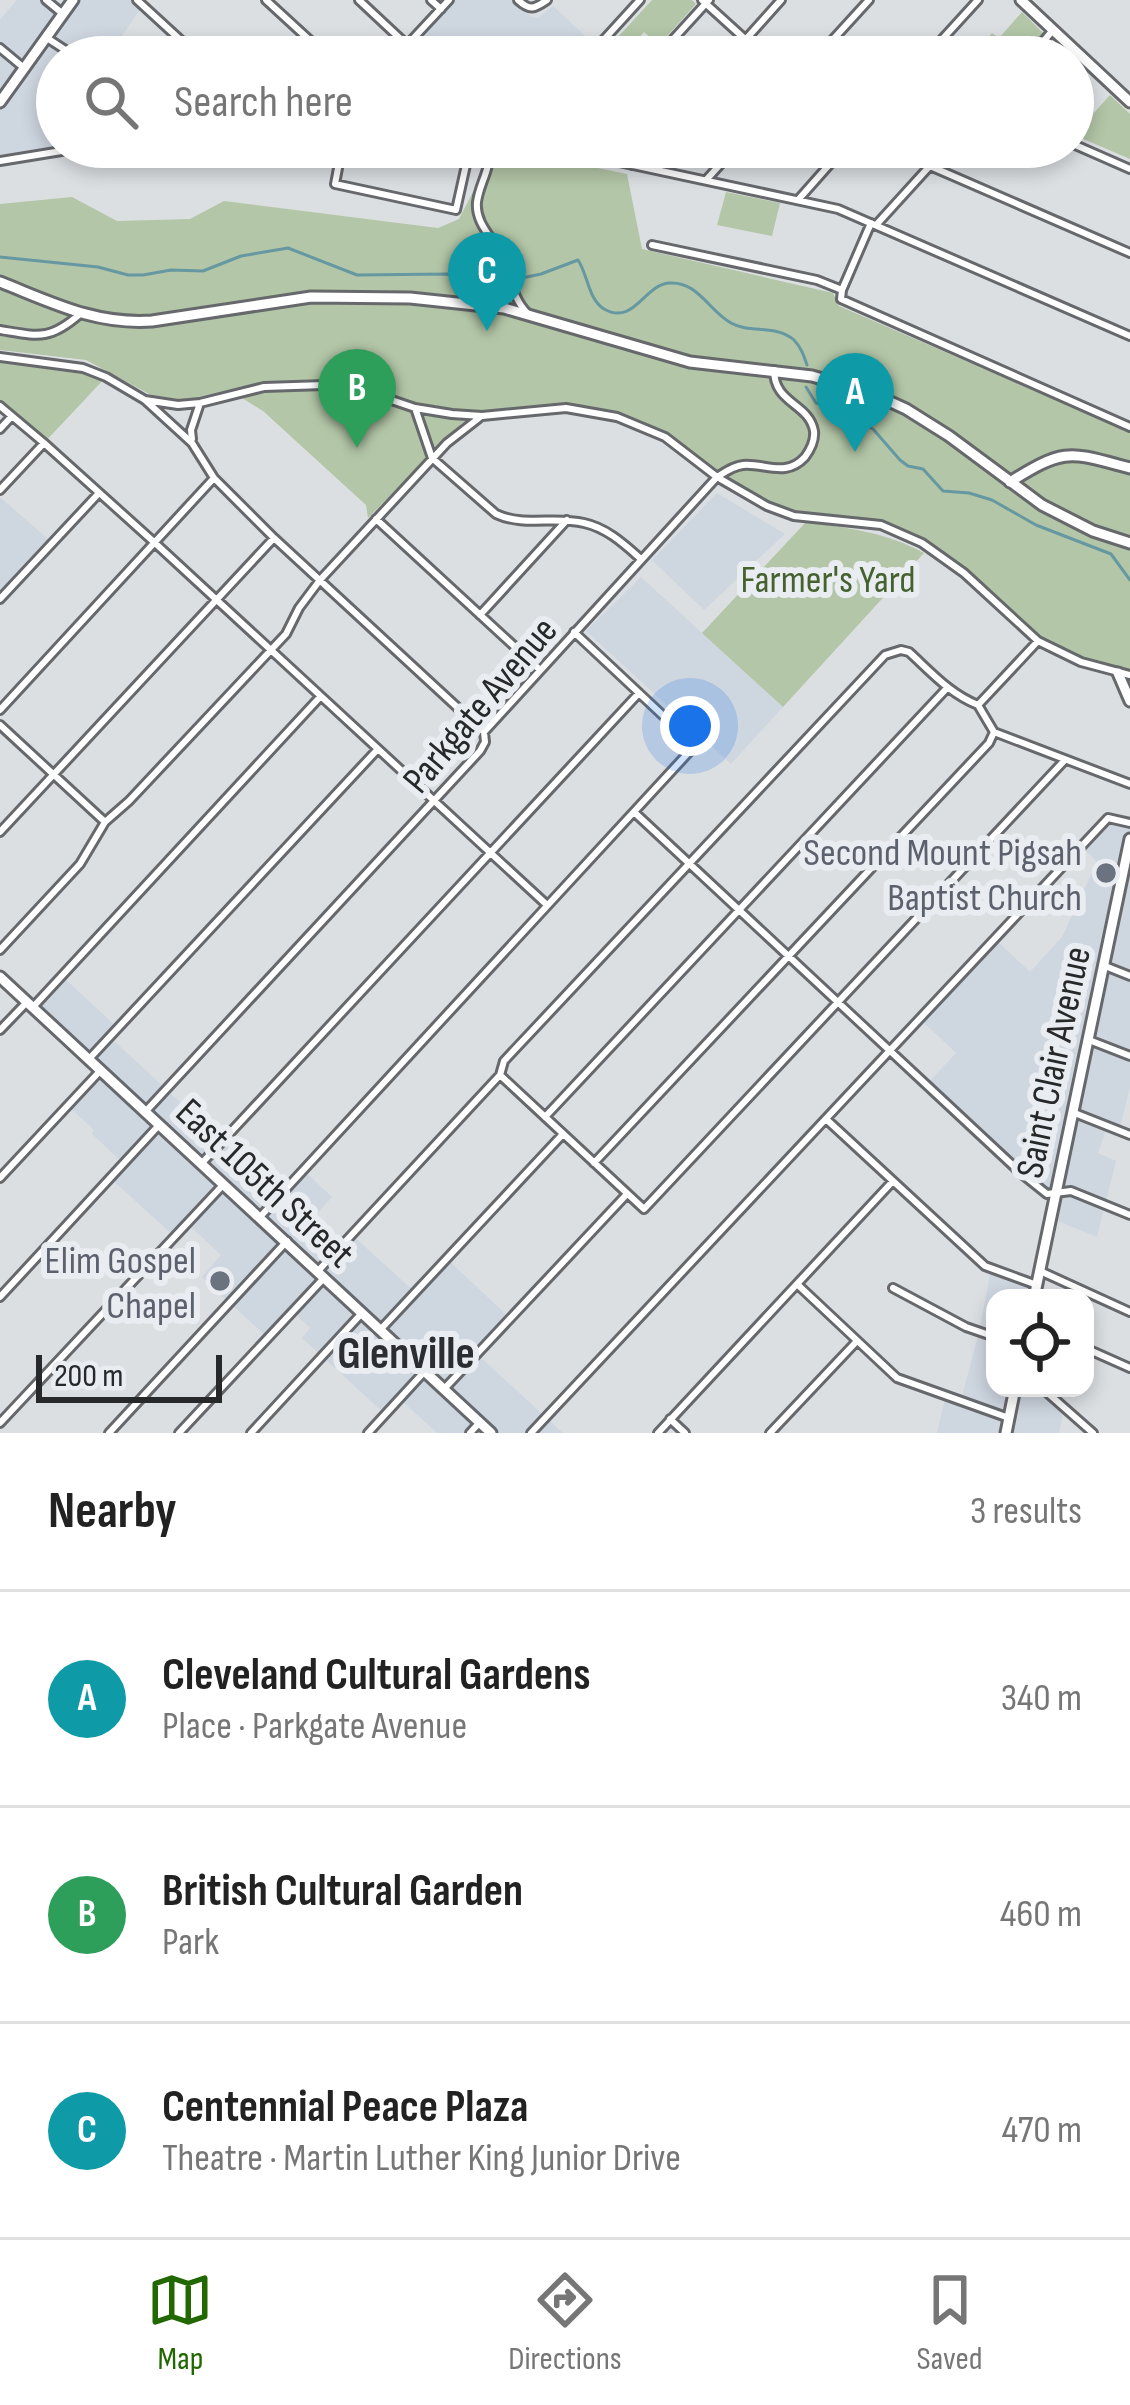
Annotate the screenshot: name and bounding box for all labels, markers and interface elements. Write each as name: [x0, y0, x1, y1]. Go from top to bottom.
search box: [36, 36, 1094, 168]
icon: search: [78, 69, 144, 135]
text: Search here: [174, 75, 353, 130]
pin: C: [448, 232, 526, 331]
pin: B: [318, 349, 396, 448]
pin: A: [816, 353, 894, 452]
park label: Farmer's Yard: [740, 557, 916, 604]
street label: Parkgate Avenue: [394, 608, 568, 803]
your location: [660, 696, 720, 756]
place label: Second Mount Pigsah Baptist Church: [803, 830, 1082, 922]
marker: Second Mount Pigsah Baptist Church: [1093, 860, 1119, 886]
street label: Saint Clair Avenue: [1007, 943, 1102, 1182]
street label: East 105th Street: [165, 1089, 363, 1278]
place label: Elim Gospel Chapel: [45, 1238, 196, 1330]
marker: Elim Gospel Chapel: [207, 1268, 233, 1294]
map controls: [986, 1289, 1094, 1397]
button: locate: [986, 1289, 1094, 1397]
district label: Glenville: [337, 1327, 475, 1382]
scale bar: [36, 1349, 222, 1402]
text: 200 m: [54, 1356, 123, 1396]
text: Nearby: [48, 1481, 177, 1542]
text: 3 results: [970, 1488, 1082, 1535]
text: Cleveland Cultural Gardens: [162, 1648, 591, 1703]
text: A: [78, 1675, 96, 1722]
text: 340 m: [1001, 1675, 1082, 1722]
text: Place · Parkgate Avenue: [162, 1703, 467, 1750]
text: British Cultural Garden: [162, 1864, 523, 1919]
text: B: [78, 1891, 96, 1938]
text: 460 m: [1000, 1891, 1082, 1938]
text: Park: [162, 1919, 219, 1966]
text: Centennial Peace Plaza: [162, 2080, 529, 2135]
text: C: [77, 2107, 97, 2154]
text: 470 m: [1002, 2107, 1082, 2154]
text: Theatre · Martin Luther King Junior Drive: [162, 2135, 681, 2182]
tab: Map: [147, 2267, 213, 2379]
tab: Directions: [508, 2267, 622, 2379]
tab: Saved: [916, 2267, 983, 2379]

